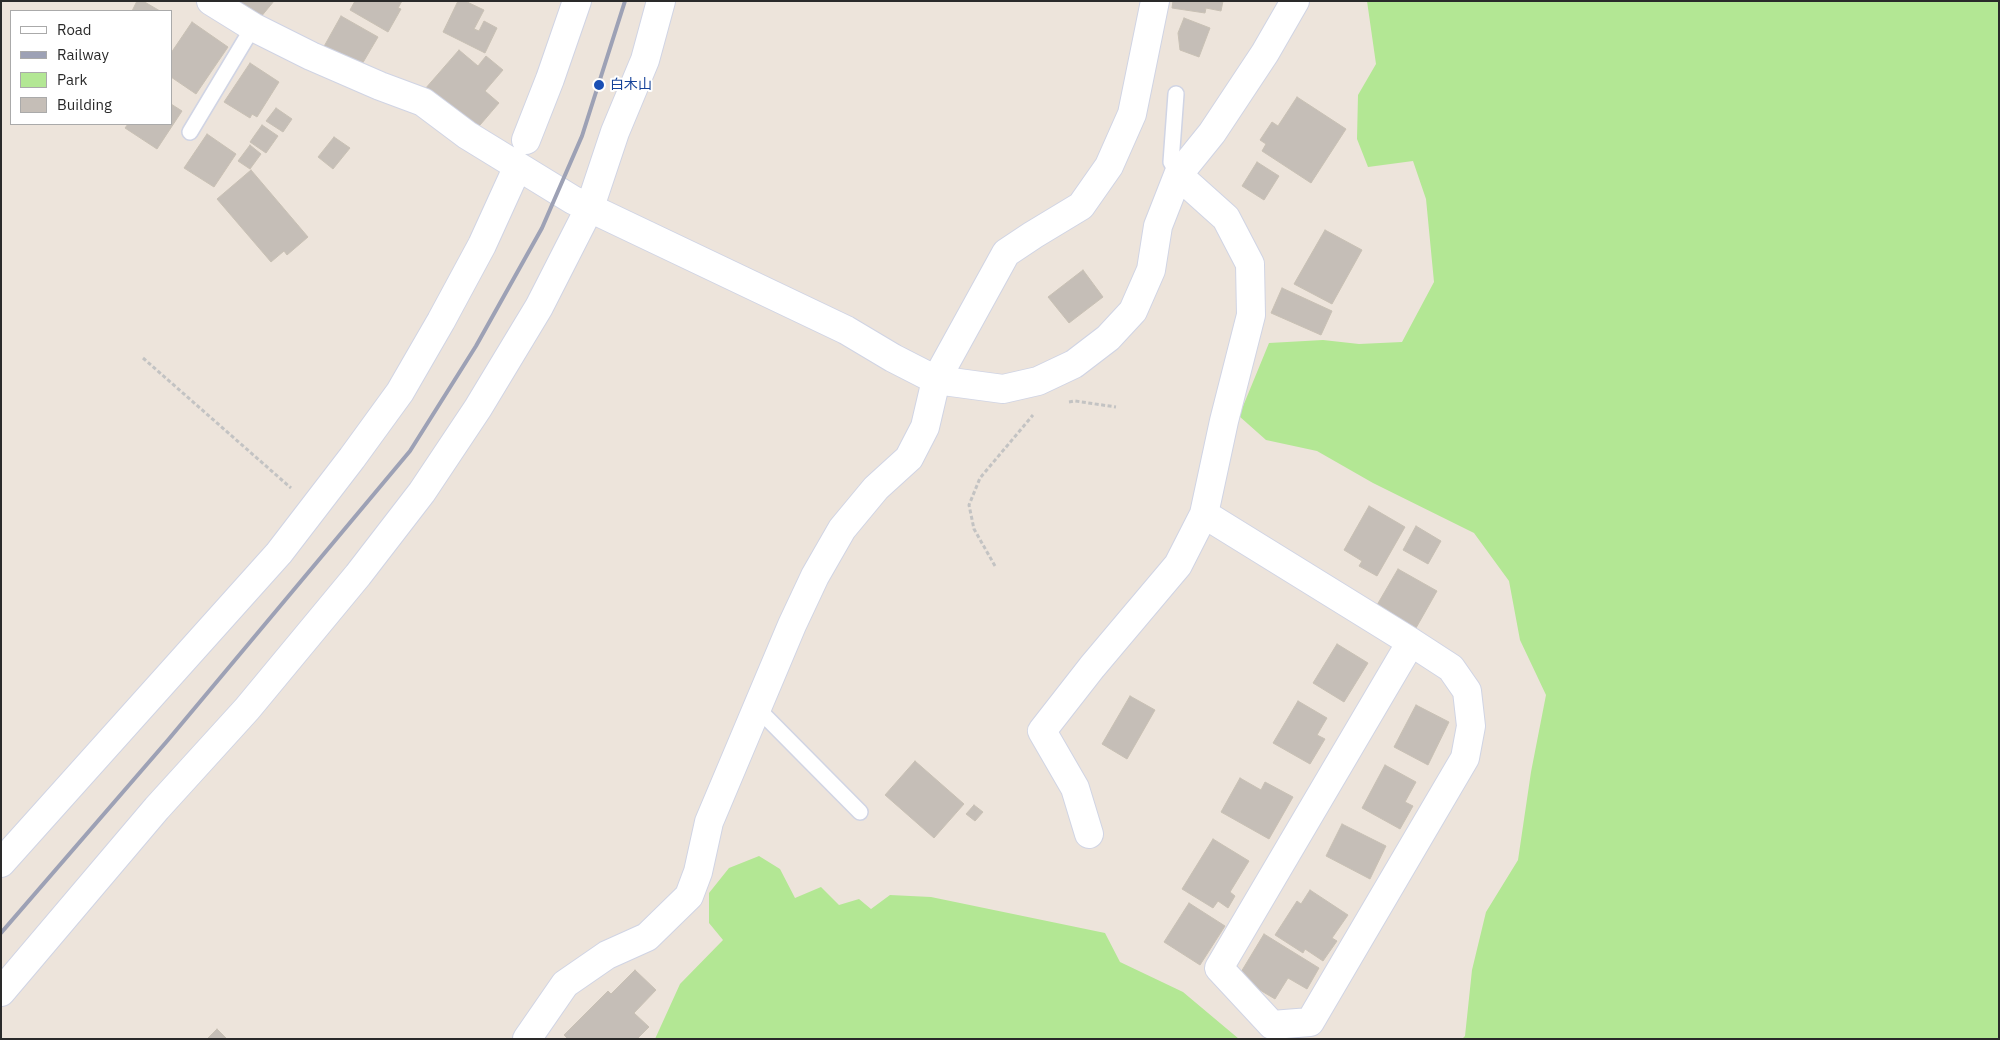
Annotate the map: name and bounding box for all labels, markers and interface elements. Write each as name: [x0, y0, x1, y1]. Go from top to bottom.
legend: [10, 10, 172, 125]
text: Road: [57, 20, 92, 39]
text: Railway: [57, 45, 109, 64]
text: Park: [57, 70, 87, 89]
place label: 白木山: [610, 77, 652, 93]
marker: 白木山: [592, 78, 606, 92]
text: Building: [57, 95, 112, 114]

